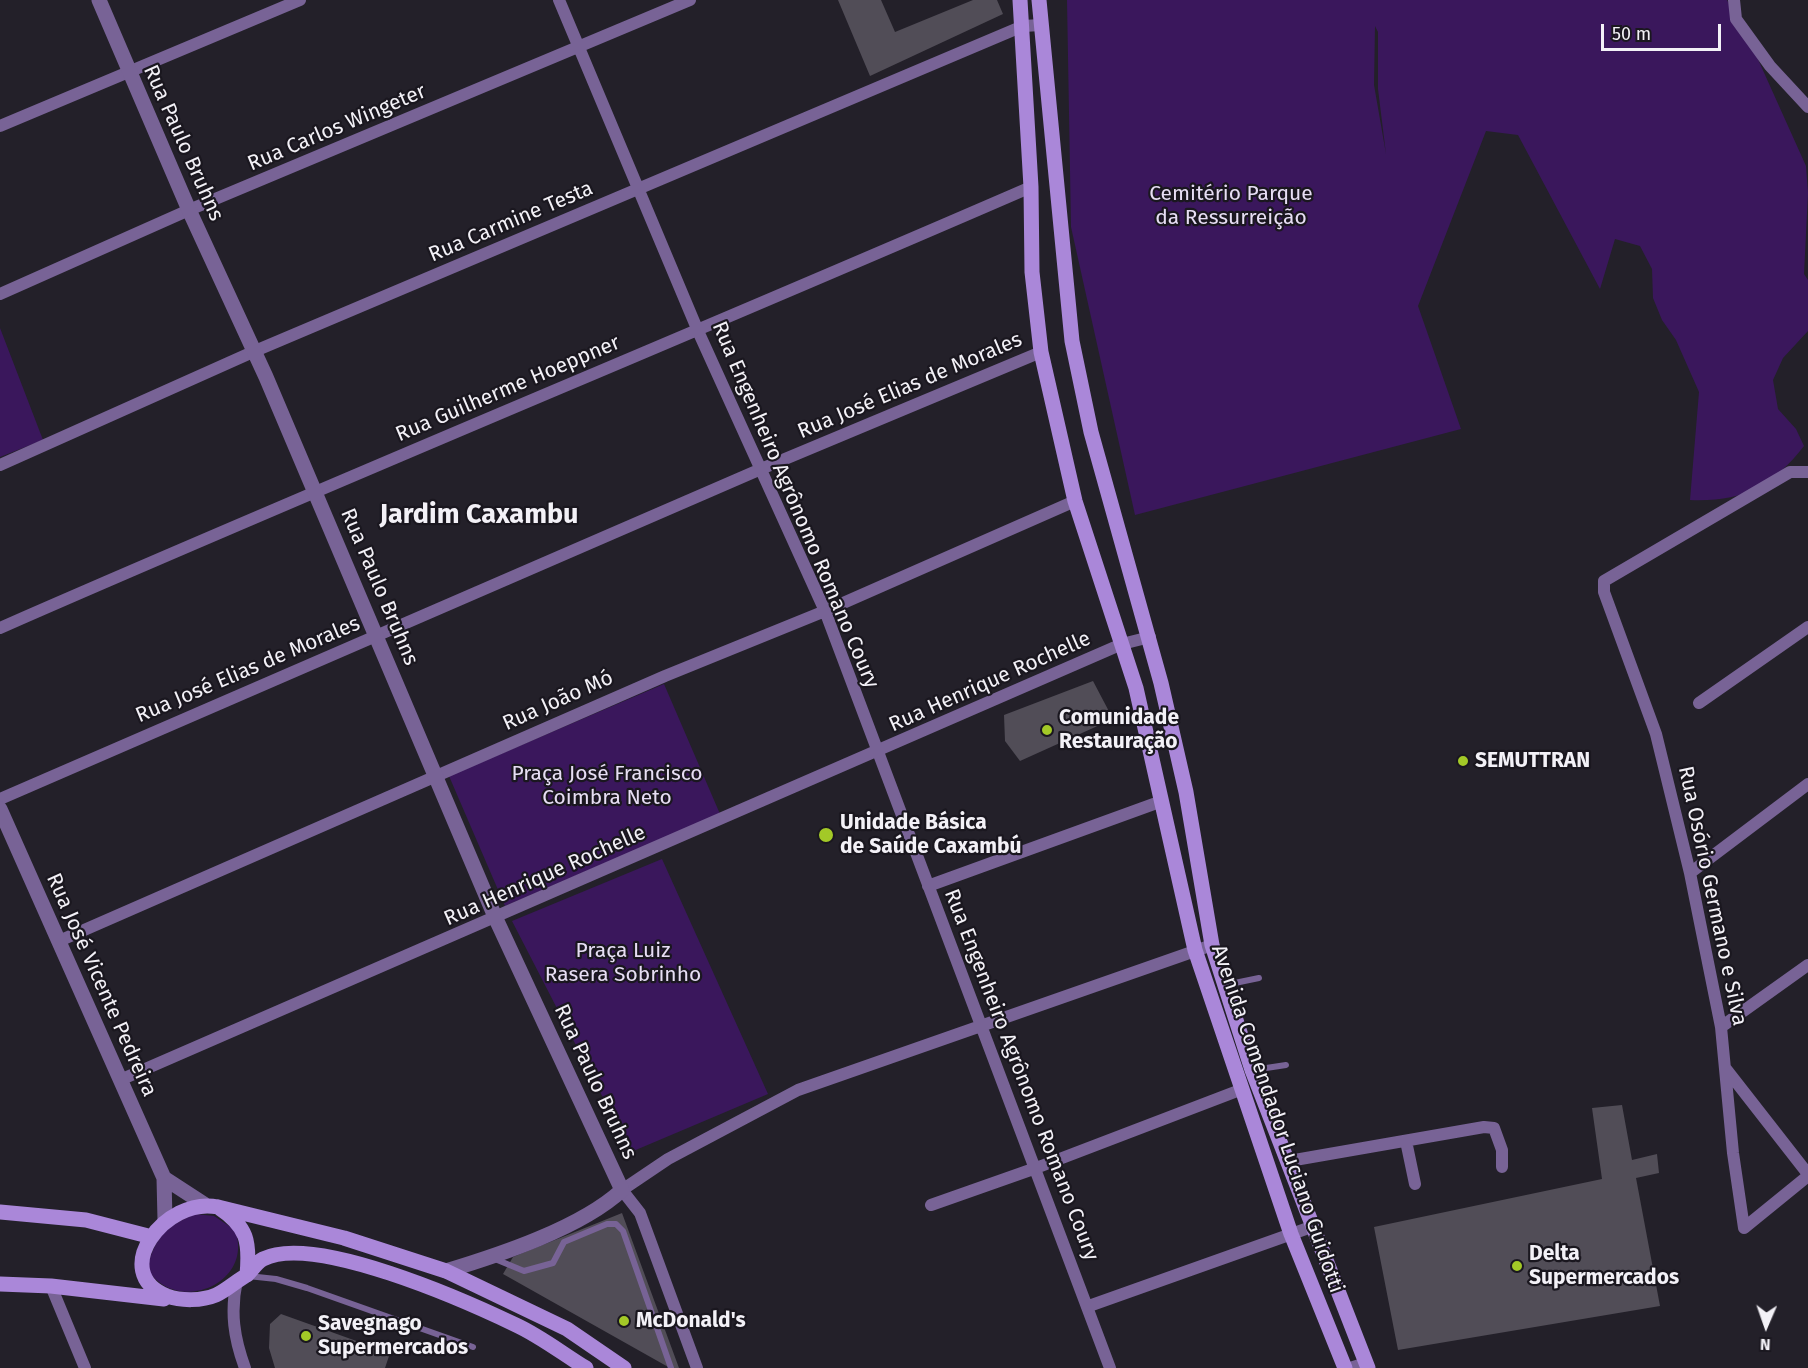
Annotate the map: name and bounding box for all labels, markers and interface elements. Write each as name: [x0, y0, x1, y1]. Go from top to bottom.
scale bar: [1604, 12, 1724, 50]
text: 50 m: [1612, 23, 1651, 45]
street label: Rua Paulo Bruhns: [137, 61, 229, 225]
street label: Rua Carlos Wingeter: [244, 79, 430, 177]
street label: Rua Carmine Testa: [425, 176, 597, 268]
park label: Cemitério Parque da Ressurreição: [1149, 181, 1313, 231]
street label: Rua Engenheiro Agrônomo Romano Coury: [706, 318, 884, 692]
street label: Rua José Elias de Morales: [794, 327, 1026, 445]
street label: Rua Guilherme Hoeppner: [392, 330, 624, 448]
district label: Jardim Caxambu: [379, 499, 579, 531]
street label: Rua Paulo Bruhns: [335, 505, 423, 669]
street label: Rua José Elias de Morales: [132, 611, 364, 729]
street label: Rua Henrique Rochelle: [885, 626, 1095, 738]
street label: Rua João Mó: [499, 665, 617, 737]
place label: Comunidade Restauração: [1059, 705, 1179, 755]
marker: Comunidade Restauração: [1040, 723, 1054, 737]
place label: SEMUTTRAN: [1475, 748, 1590, 774]
marker: SEMUTTRAN: [1456, 754, 1470, 768]
park label: Praça José Francisco Coimbra Neto: [511, 761, 703, 811]
street label: Rua Osório Germano e Silva: [1672, 764, 1752, 1028]
place label: Unidade Básica de Saúde Caxambú: [840, 810, 1021, 860]
street label: Rua Henrique Rochelle: [440, 820, 650, 932]
marker: Unidade Básica de Saúde Caxambú: [817, 826, 835, 844]
street label: Rua José Vicente Pedreira: [40, 869, 162, 1101]
street label: Rua Engenheiro Agrônomo Romano Coury: [938, 886, 1104, 1264]
park label: Praça Luiz Rasera Sobrinho: [545, 938, 701, 988]
street label: Avenida Comendador Luciano Guidotti: [1205, 942, 1349, 1296]
street label: Rua Paulo Bruhns: [548, 1001, 642, 1163]
place label: Delta Supermercados: [1529, 1241, 1679, 1291]
marker: Delta Supermercados: [1510, 1259, 1524, 1273]
north arrow: [1736, 1296, 1796, 1356]
place label: McDonald's: [636, 1308, 746, 1334]
place label: Savegnago Supermercados: [318, 1311, 468, 1361]
marker: McDonald's: [617, 1314, 631, 1328]
marker: Savegnago Supermercados: [299, 1329, 313, 1343]
text: N: [1760, 1335, 1771, 1354]

